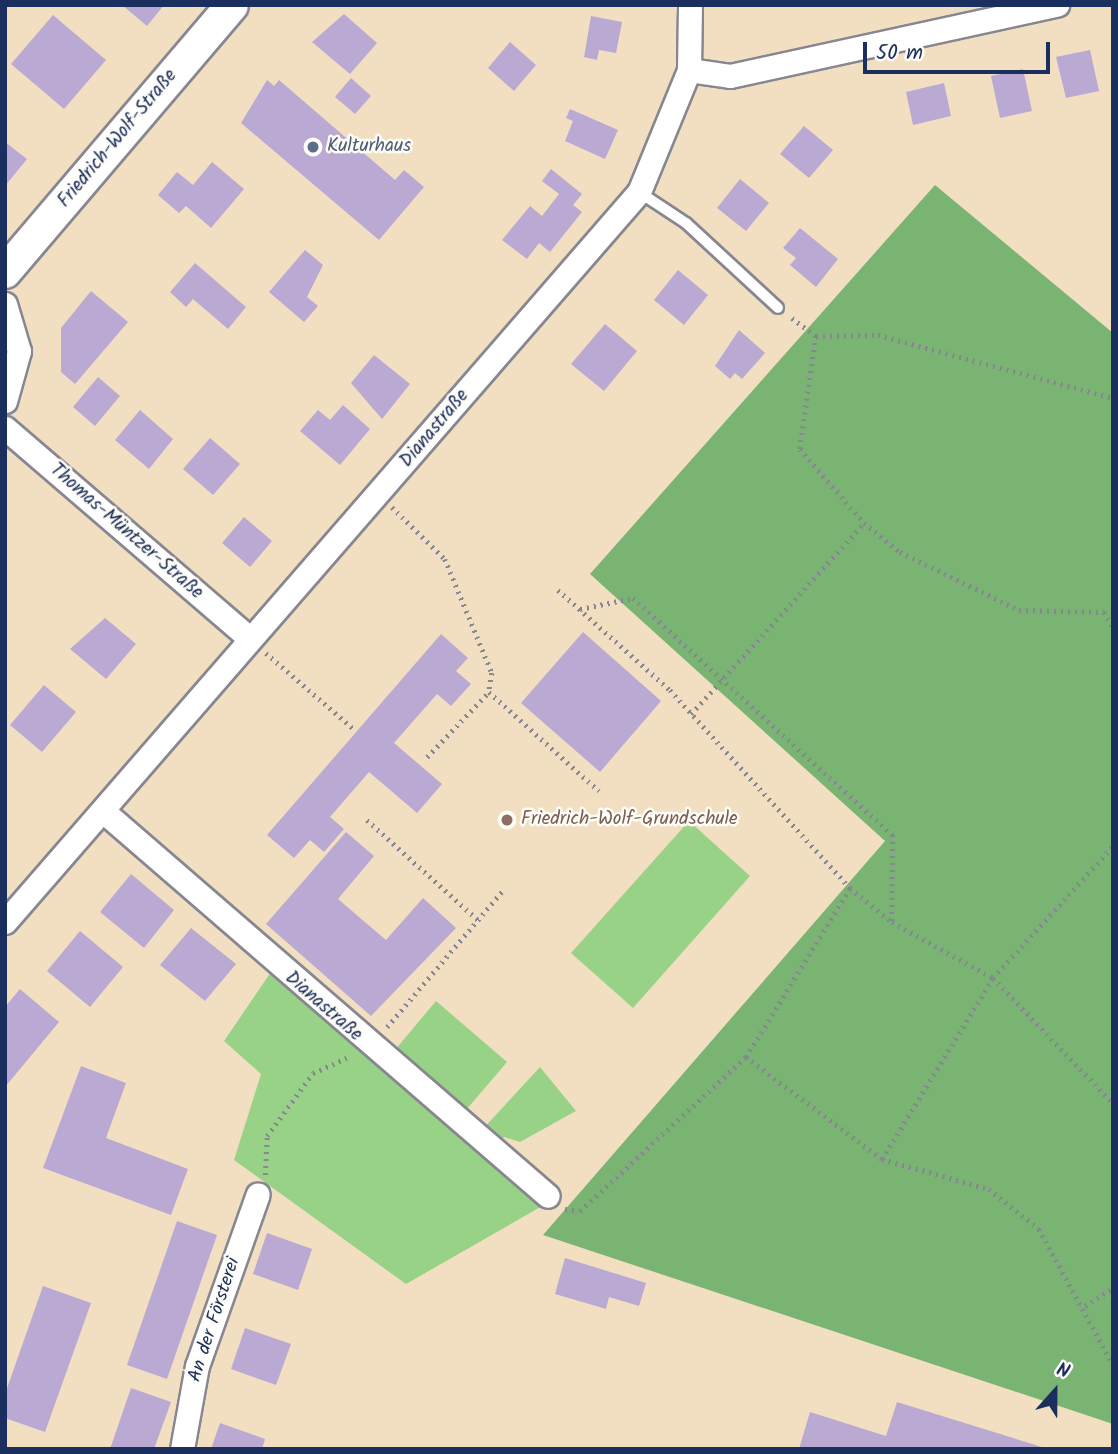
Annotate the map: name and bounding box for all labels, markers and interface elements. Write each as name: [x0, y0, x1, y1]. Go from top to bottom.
scale bar: [866, 28, 1053, 72]
text: 50 m: [876, 37, 923, 70]
street label: Friedrich-Wolf-Straße: [54, 65, 182, 213]
place label: Kulturhaus: [327, 136, 411, 158]
marker: Kulturhaus: [305, 139, 321, 155]
street label: Dianastraße: [396, 385, 474, 473]
street label: Thomas-Müntzer-Straße: [45, 459, 207, 605]
place label: Friedrich-Wolf-Grundschule: [521, 809, 738, 831]
marker: Friedrich-Wolf-Grundschule: [499, 812, 515, 828]
street label: Dianastraße: [280, 967, 366, 1047]
street label: An der Försterei: [184, 1255, 246, 1385]
text: N: [1052, 1355, 1074, 1388]
north arrow: [1020, 1356, 1090, 1426]

